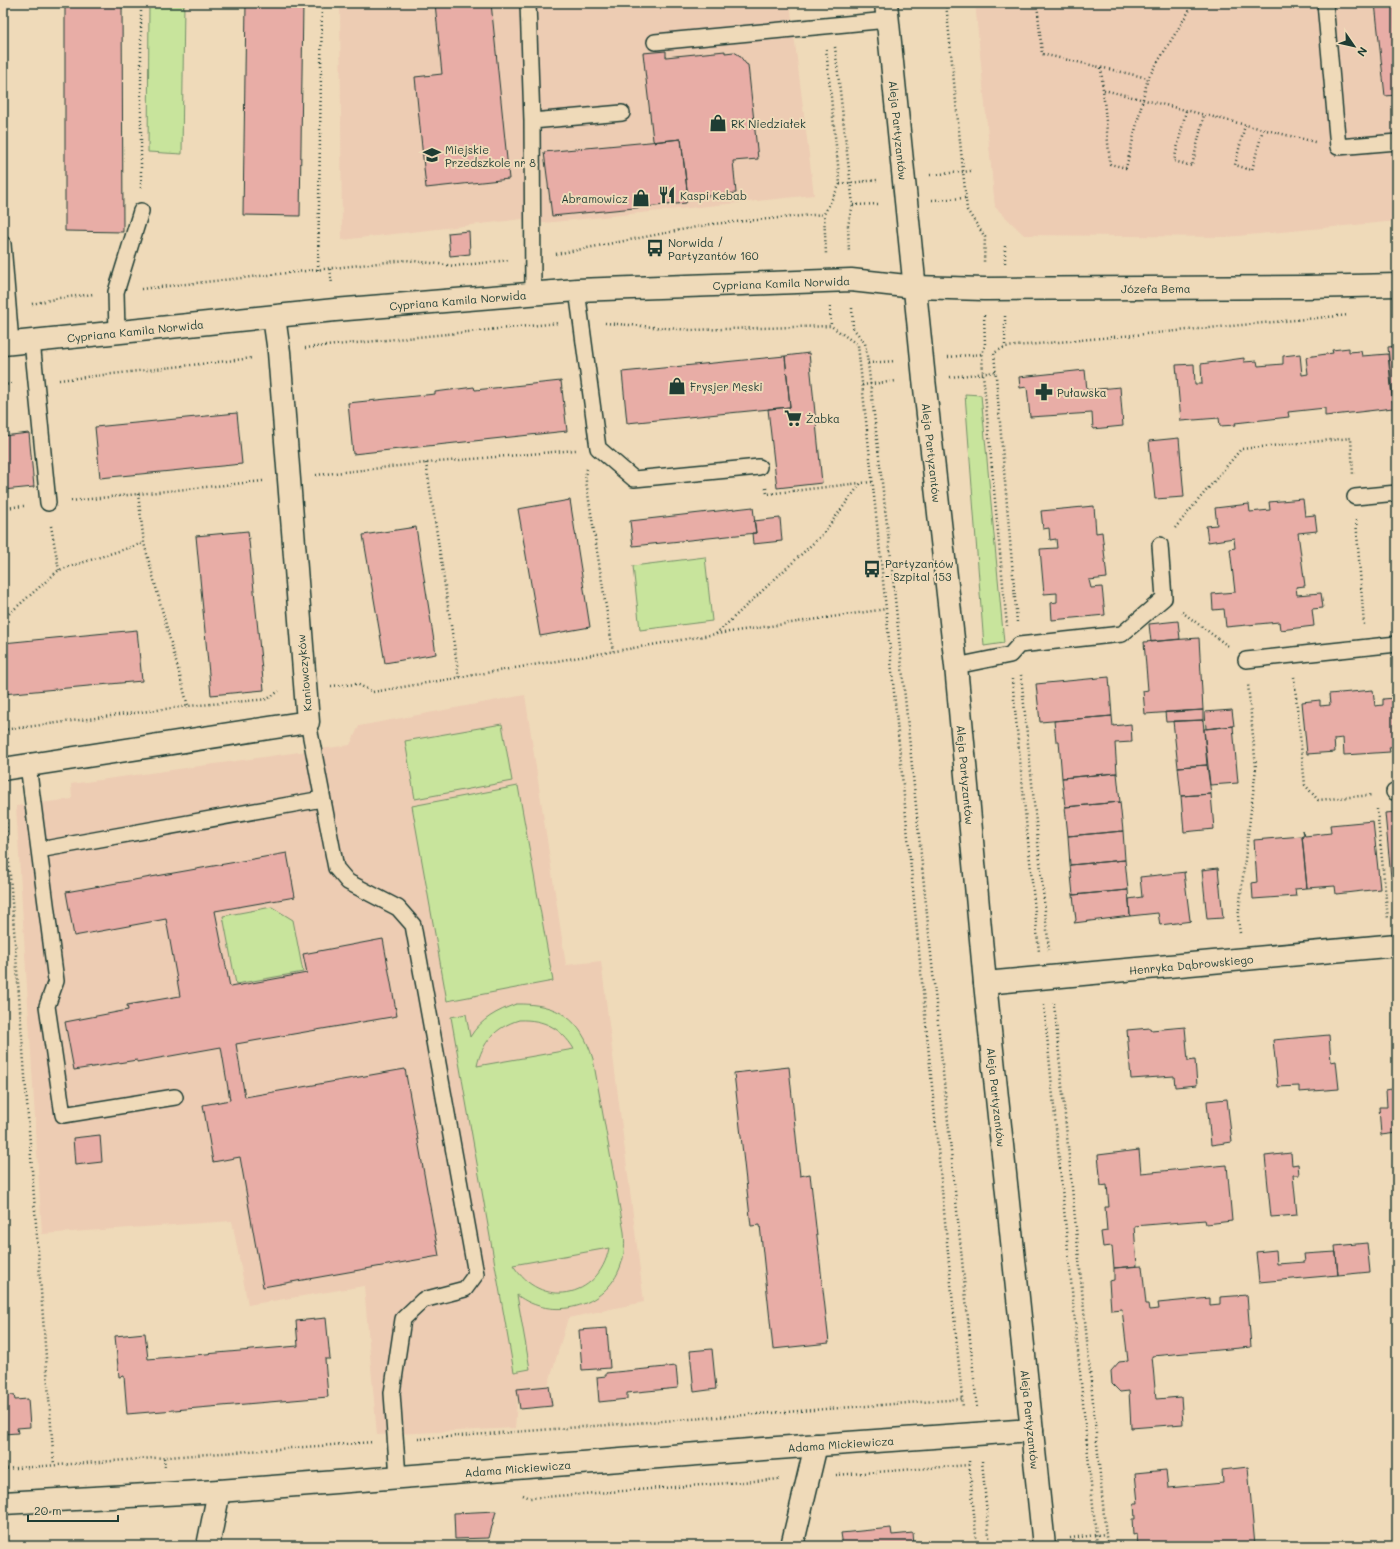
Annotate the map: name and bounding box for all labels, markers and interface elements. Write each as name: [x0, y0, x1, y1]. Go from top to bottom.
north arrow: [1334, 26, 1374, 66]
text: N: [1354, 44, 1371, 60]
street label: Aleja Partyzantów: [886, 80, 911, 181]
shop icon: RK Niedziałek: [708, 113, 728, 133]
place label: RK Niedziałek: [731, 116, 806, 131]
place label: Miejskie Przedszkole nr 8: [445, 142, 536, 170]
school or university icon: Miejskie Przedszkole nr 8: [422, 145, 442, 165]
restaurant icon: Kaspi Kebab: [657, 185, 677, 205]
shop icon: Abramowicz: [631, 188, 651, 208]
place label: Kaspi Kebab: [680, 188, 747, 203]
place label: Abramowicz: [561, 191, 628, 206]
place label: Norwida / Partyzantów 160: [668, 235, 759, 263]
bus stop icon: Norwida / Partyzantów 160: [645, 238, 665, 258]
street label: Cypriana Kamila Norwida: [712, 273, 850, 293]
street label: Józefa Bema: [1121, 280, 1191, 296]
street label: Cypriana Kamila Norwida: [389, 287, 527, 313]
street label: Cypriana Kamila Norwida: [66, 316, 205, 345]
shop icon: Frysjer Męski: [667, 376, 687, 396]
place label: Frysjer Męski: [690, 379, 763, 394]
pharmacy icon: Puławska: [1034, 382, 1054, 402]
place label: Puławska: [1057, 385, 1107, 400]
street label: Aleja Partyzantów: [919, 402, 945, 503]
supermarket icon: Żabka: [783, 408, 803, 428]
place label: Żabka: [806, 411, 840, 426]
place label: Partyzantów - Szpital 153: [885, 556, 954, 584]
bus stop icon: Partyzantów - Szpital 153: [862, 559, 882, 579]
street label: Kaniowczyków: [293, 634, 315, 712]
street label: Aleja Partyzantów: [954, 724, 978, 825]
street label: Henryka Dąbrowskiego: [1128, 951, 1254, 977]
street label: Aleja Partyzantów: [984, 1047, 1010, 1148]
street label: Aleja Partyzantów: [1018, 1369, 1043, 1470]
street label: Adama Mickiewicza: [787, 1432, 895, 1455]
street label: Adama Mickiewicza: [464, 1456, 572, 1480]
scale bar: [28, 1497, 118, 1523]
text: 20 m: [34, 1502, 62, 1518]

